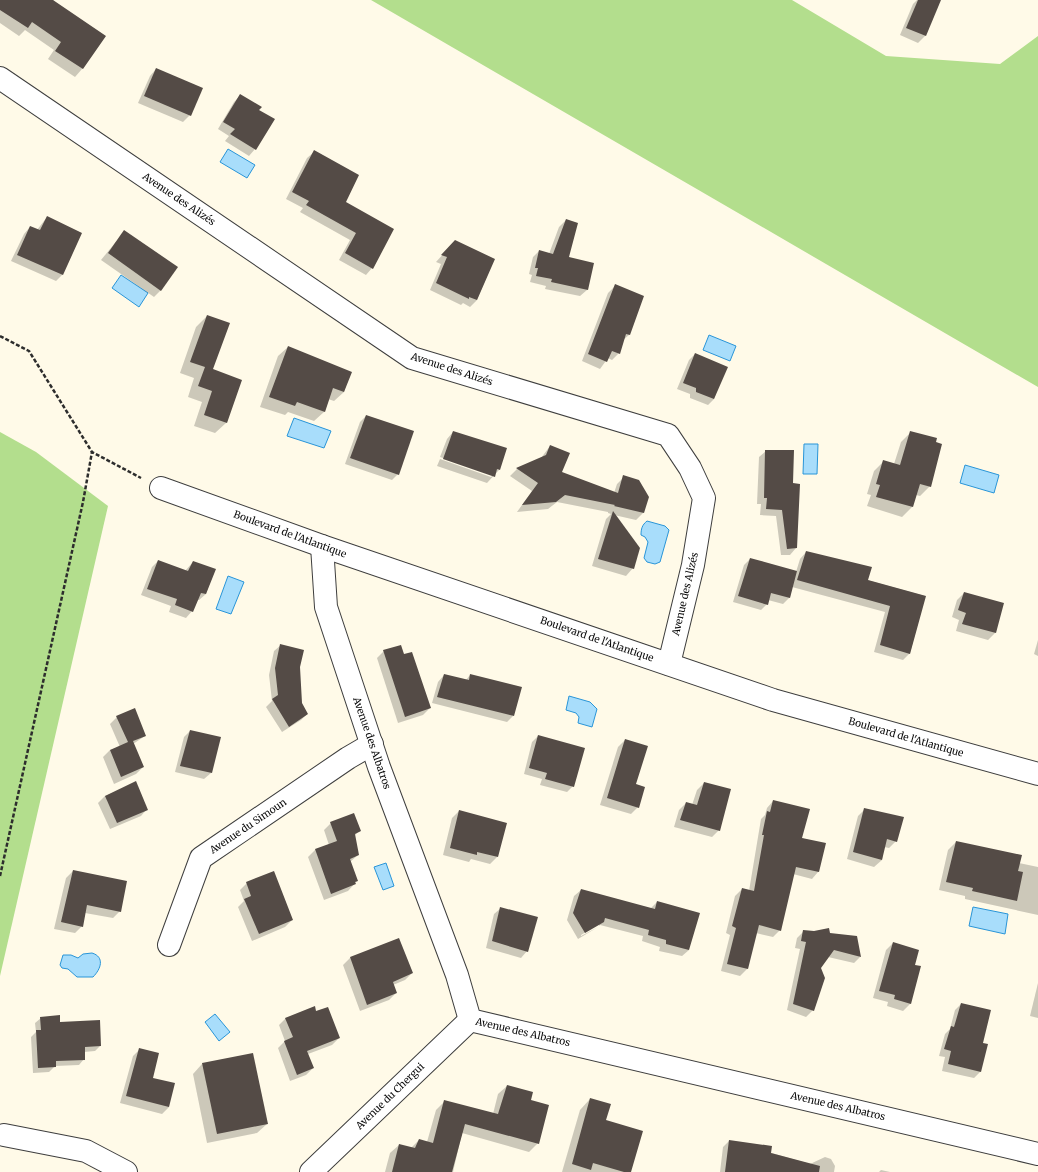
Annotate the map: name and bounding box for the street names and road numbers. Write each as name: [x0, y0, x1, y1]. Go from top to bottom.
street label: Avenue des Alizés: [139, 169, 218, 228]
street label: Avenue des Alizés: [408, 349, 495, 388]
street label: Boulevard de l'Atlantique: [232, 508, 348, 560]
street label: Avenue des Alizés: [669, 551, 701, 638]
street label: Boulevard de l'Atlantique: [539, 613, 655, 665]
street label: Avenue des Albatros: [350, 694, 394, 791]
street label: Boulevard de l'Atlantique: [847, 714, 965, 760]
street label: Avenue du Simoun: [206, 795, 289, 857]
street label: Avenue des Albatros: [473, 1015, 572, 1049]
street label: Avenue du Chergui: [352, 1060, 427, 1133]
street label: Avenue des Albatros: [788, 1089, 887, 1123]

